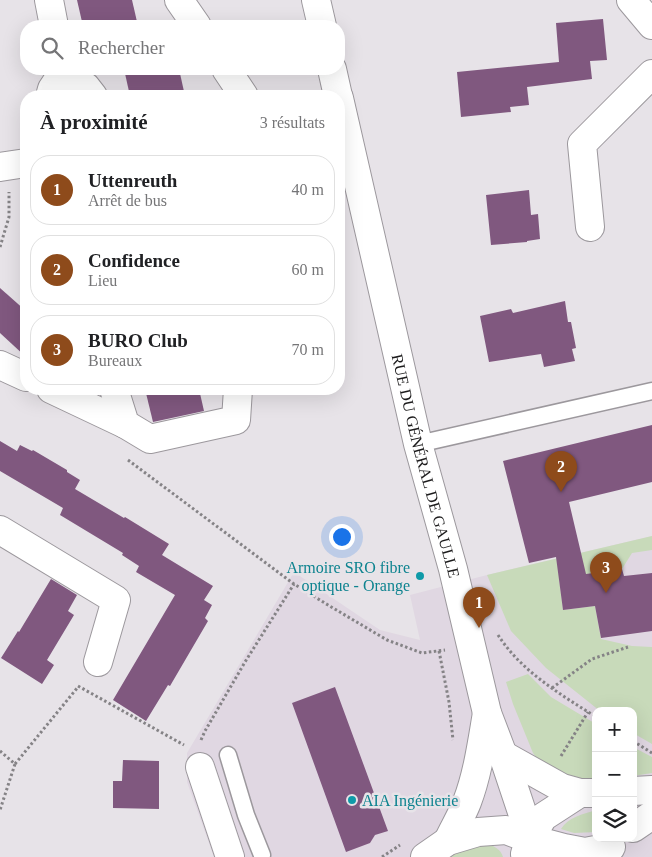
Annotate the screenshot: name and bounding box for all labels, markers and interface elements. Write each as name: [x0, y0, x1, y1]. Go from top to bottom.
search box: [20, 20, 345, 75]
icon: search: [38, 34, 66, 62]
text: Rechercher: [78, 37, 165, 58]
text: À proximité: [40, 110, 148, 134]
text: 3 résultats: [260, 114, 325, 131]
text: Uttenreuth: [88, 170, 177, 191]
text: 1: [53, 181, 61, 198]
text: 40 m: [292, 181, 324, 198]
text: Arrêt de bus: [88, 192, 167, 209]
text: Confidence: [88, 250, 180, 271]
text: 2: [53, 261, 61, 278]
text: 60 m: [292, 261, 324, 278]
text: Lieu: [88, 272, 117, 289]
text: BURO Club: [88, 330, 188, 351]
text: 3: [53, 341, 61, 358]
text: 70 m: [292, 341, 324, 358]
text: Bureaux: [88, 352, 142, 369]
street label: RUE DU GÉNÉRAL DE GAULLE: [389, 352, 463, 579]
pin: 2: [545, 451, 577, 492]
your location: [329, 524, 355, 550]
pin: 3: [590, 552, 622, 593]
place label: Armoire SRO fibre optique - Orange: [286, 559, 410, 595]
marker: Armoire SRO fibre optique - Orange: [414, 570, 426, 582]
pin: 1: [463, 587, 495, 628]
map controls: [592, 707, 637, 842]
button: +: [592, 707, 637, 752]
button: −: [592, 752, 637, 797]
place label: AIA Ingénierie: [362, 792, 458, 810]
marker: AIA Ingénierie: [346, 794, 358, 806]
button: layers: [592, 797, 637, 842]

